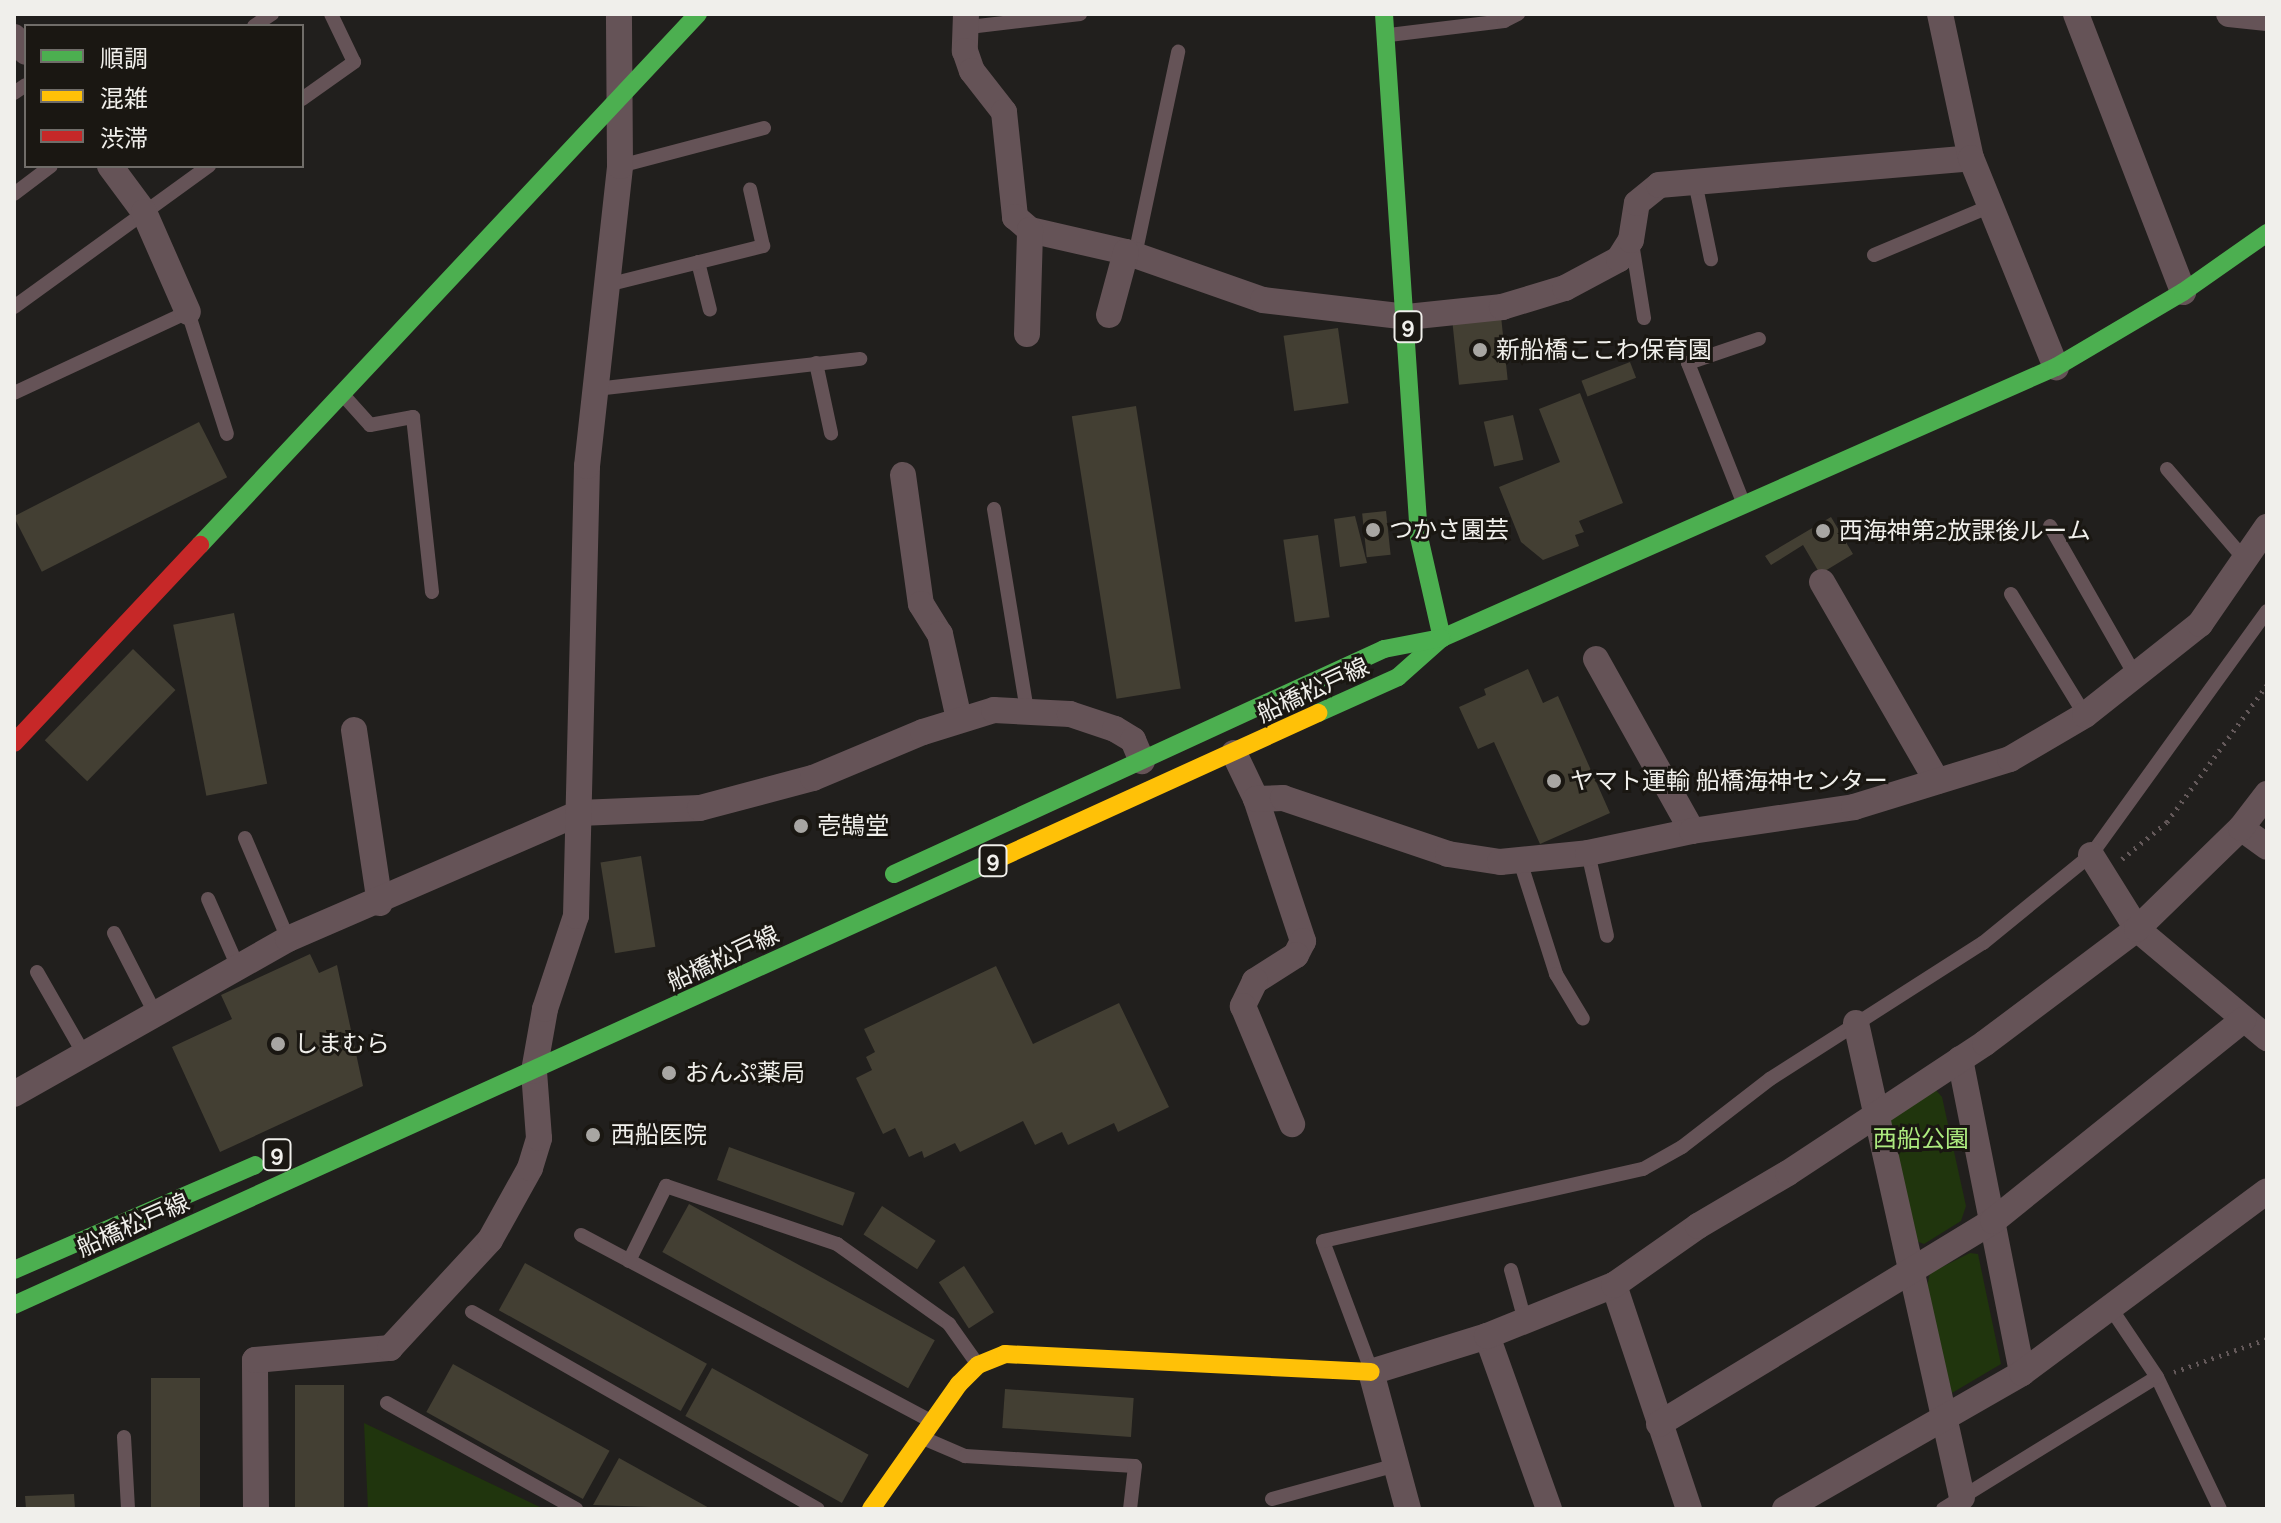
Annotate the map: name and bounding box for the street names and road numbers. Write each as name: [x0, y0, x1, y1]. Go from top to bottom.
road number: 9: [1392, 309, 1424, 345]
street label: 船橋松戸線: [1253, 652, 1373, 728]
road number: 9: [977, 843, 1009, 879]
street label: 船橋松戸線: [663, 920, 783, 996]
road number: 9: [261, 1137, 293, 1173]
street label: 船橋松戸線: [72, 1187, 194, 1263]

